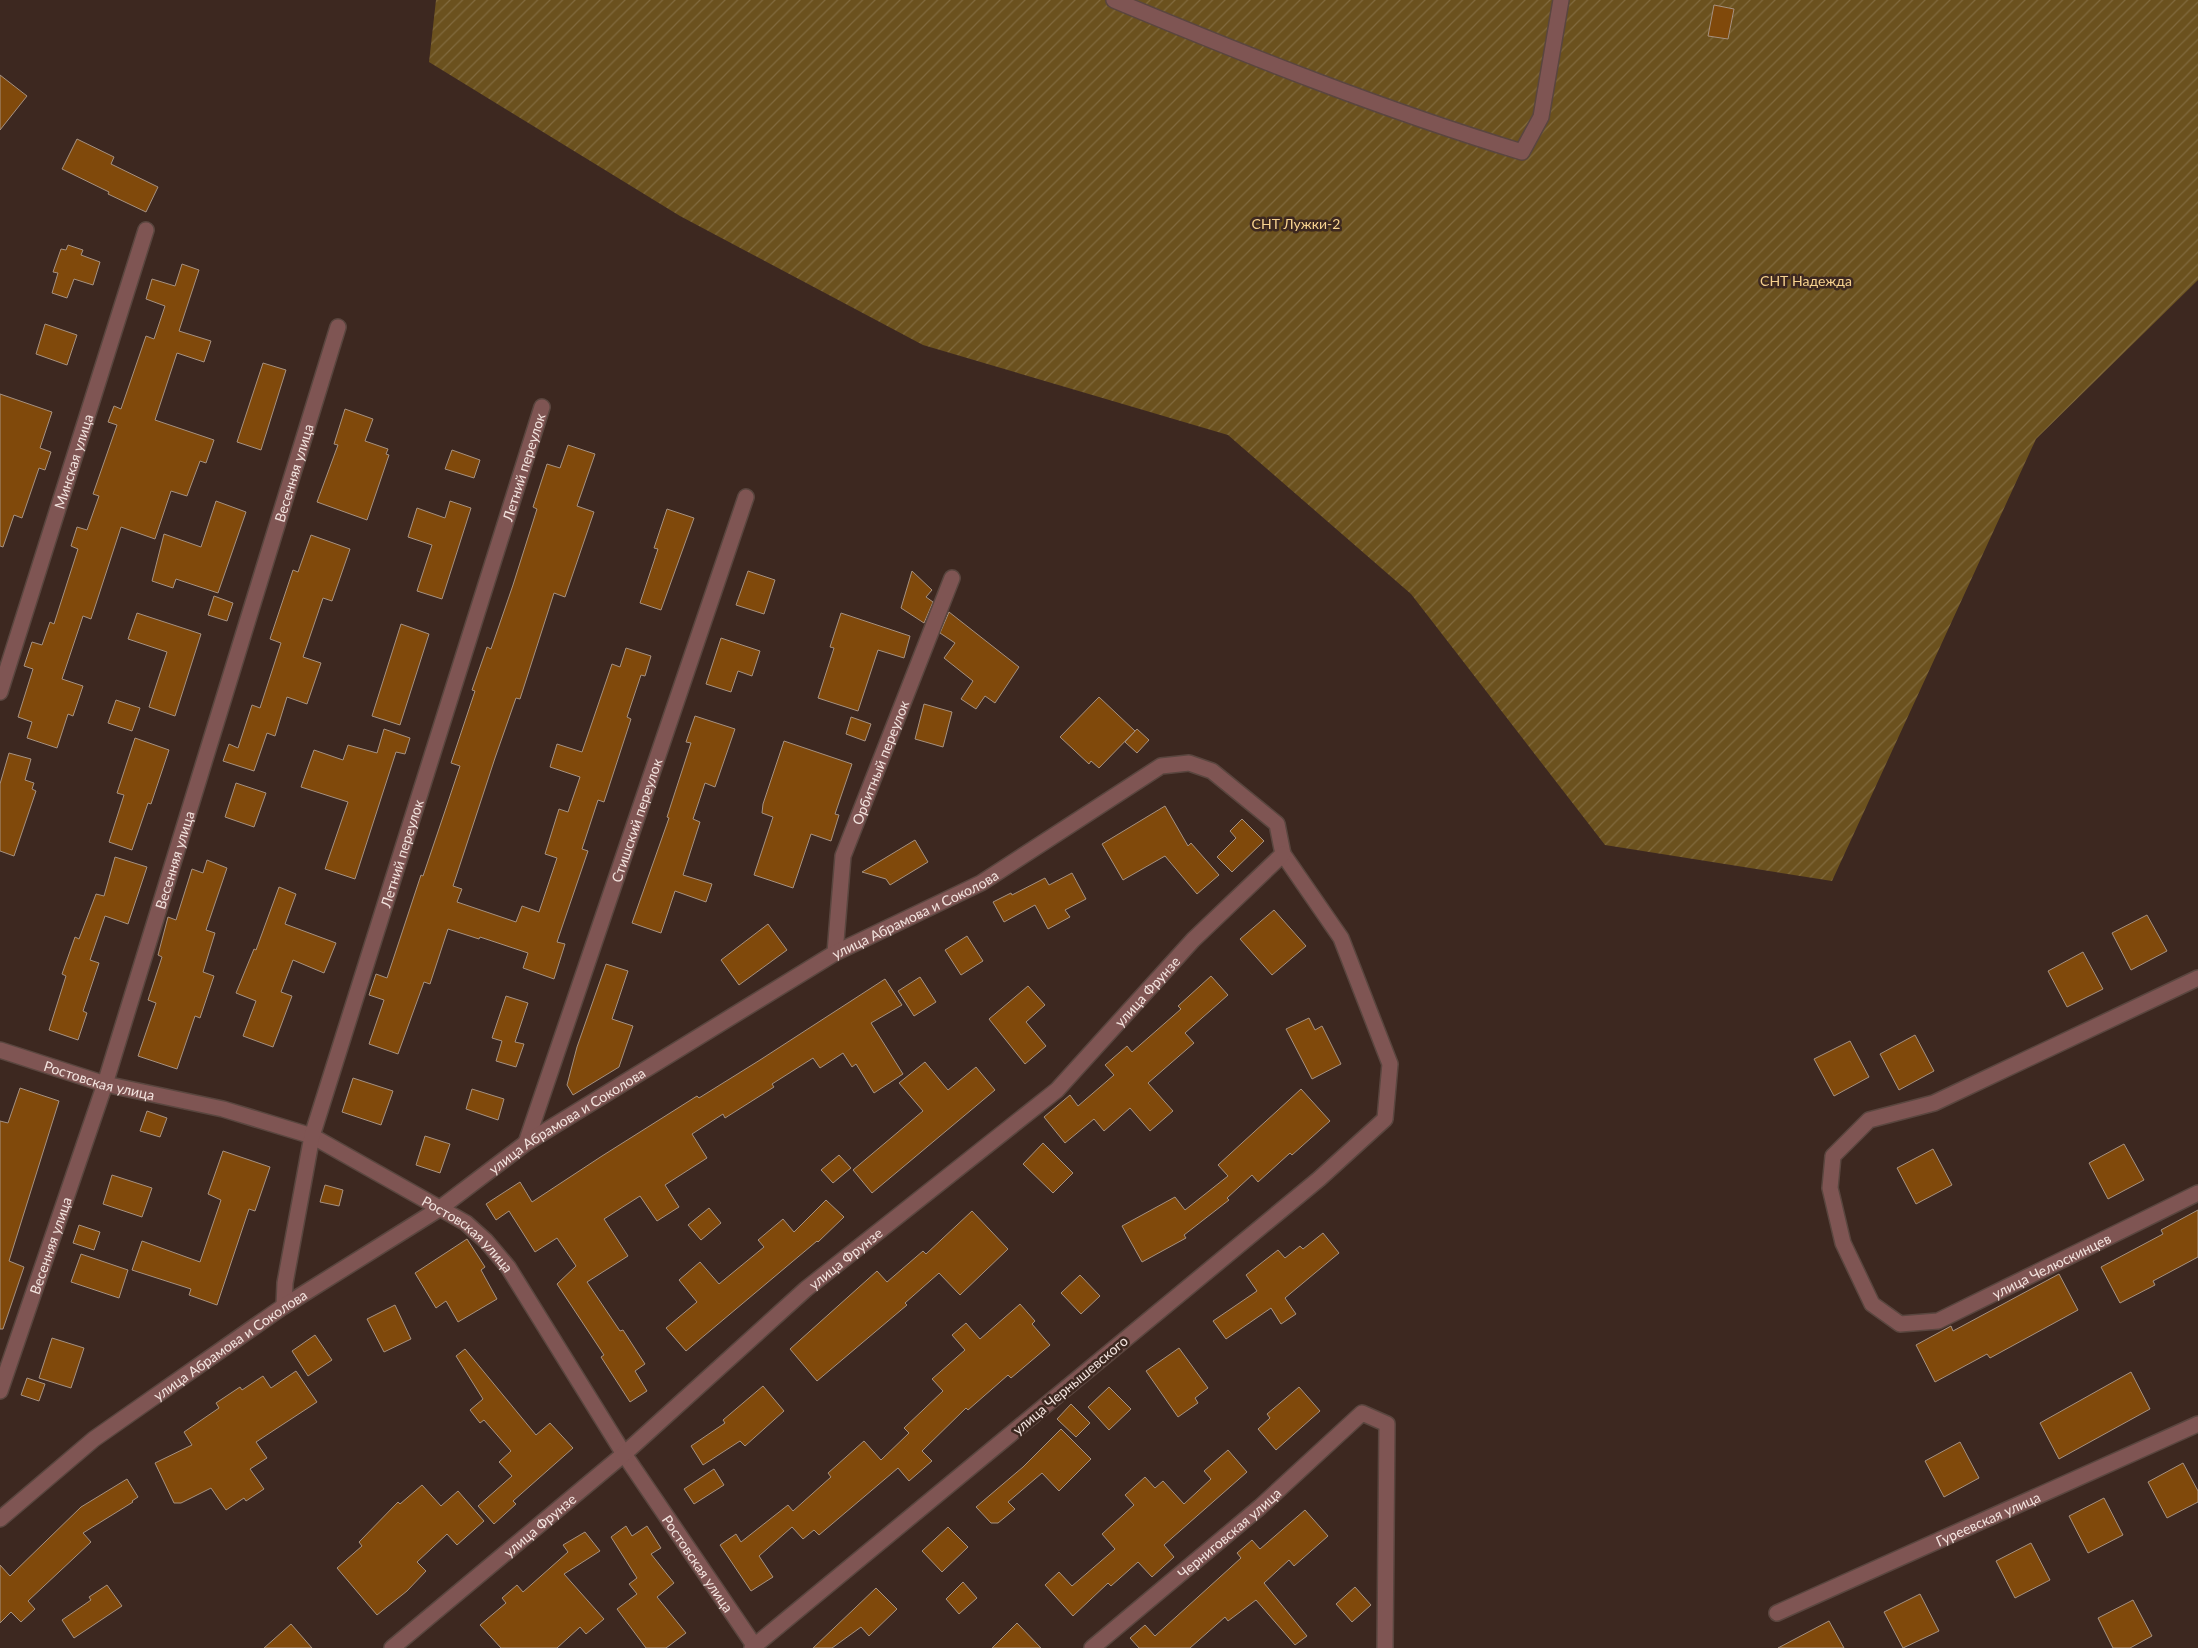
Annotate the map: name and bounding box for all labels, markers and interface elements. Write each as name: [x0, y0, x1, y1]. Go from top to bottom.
park label: СНТ Лужки-2: [1252, 215, 1340, 232]
park label: СНТ Надежда: [1760, 272, 1852, 289]
street label: Летний переулок: [498, 410, 548, 524]
street label: Минская улица: [50, 412, 96, 511]
street label: Весенняя улица: [270, 422, 316, 524]
street label: Орбитный переулок: [848, 697, 912, 827]
street label: Стишский переулок: [607, 755, 665, 884]
street label: Летний переулок: [376, 796, 426, 910]
street label: Весенняя улица: [151, 809, 197, 911]
street label: улица Абрамова и Соколова: [829, 866, 1001, 962]
street label: улица Фрунзе: [1110, 952, 1183, 1030]
street label: Ростовская улица: [42, 1056, 156, 1103]
street label: улица Абрамова и Соколова: [485, 1063, 648, 1177]
street label: Ростовская улица: [419, 1192, 517, 1275]
street label: Весенняя улица: [25, 1194, 74, 1296]
street label: улица Фрунзе: [805, 1224, 885, 1292]
street label: улица Челюскинцев: [1989, 1229, 2113, 1302]
street label: улица Абрамова и Соколова: [150, 1285, 310, 1403]
street label: улица Чернышевского: [1009, 1332, 1131, 1438]
street label: Черниговская улица: [1174, 1484, 1284, 1581]
street label: Гуреевская улица: [1933, 1488, 2043, 1549]
street label: улица Фрунзе: [500, 1490, 579, 1560]
street label: Ростовская улица: [659, 1511, 737, 1615]

